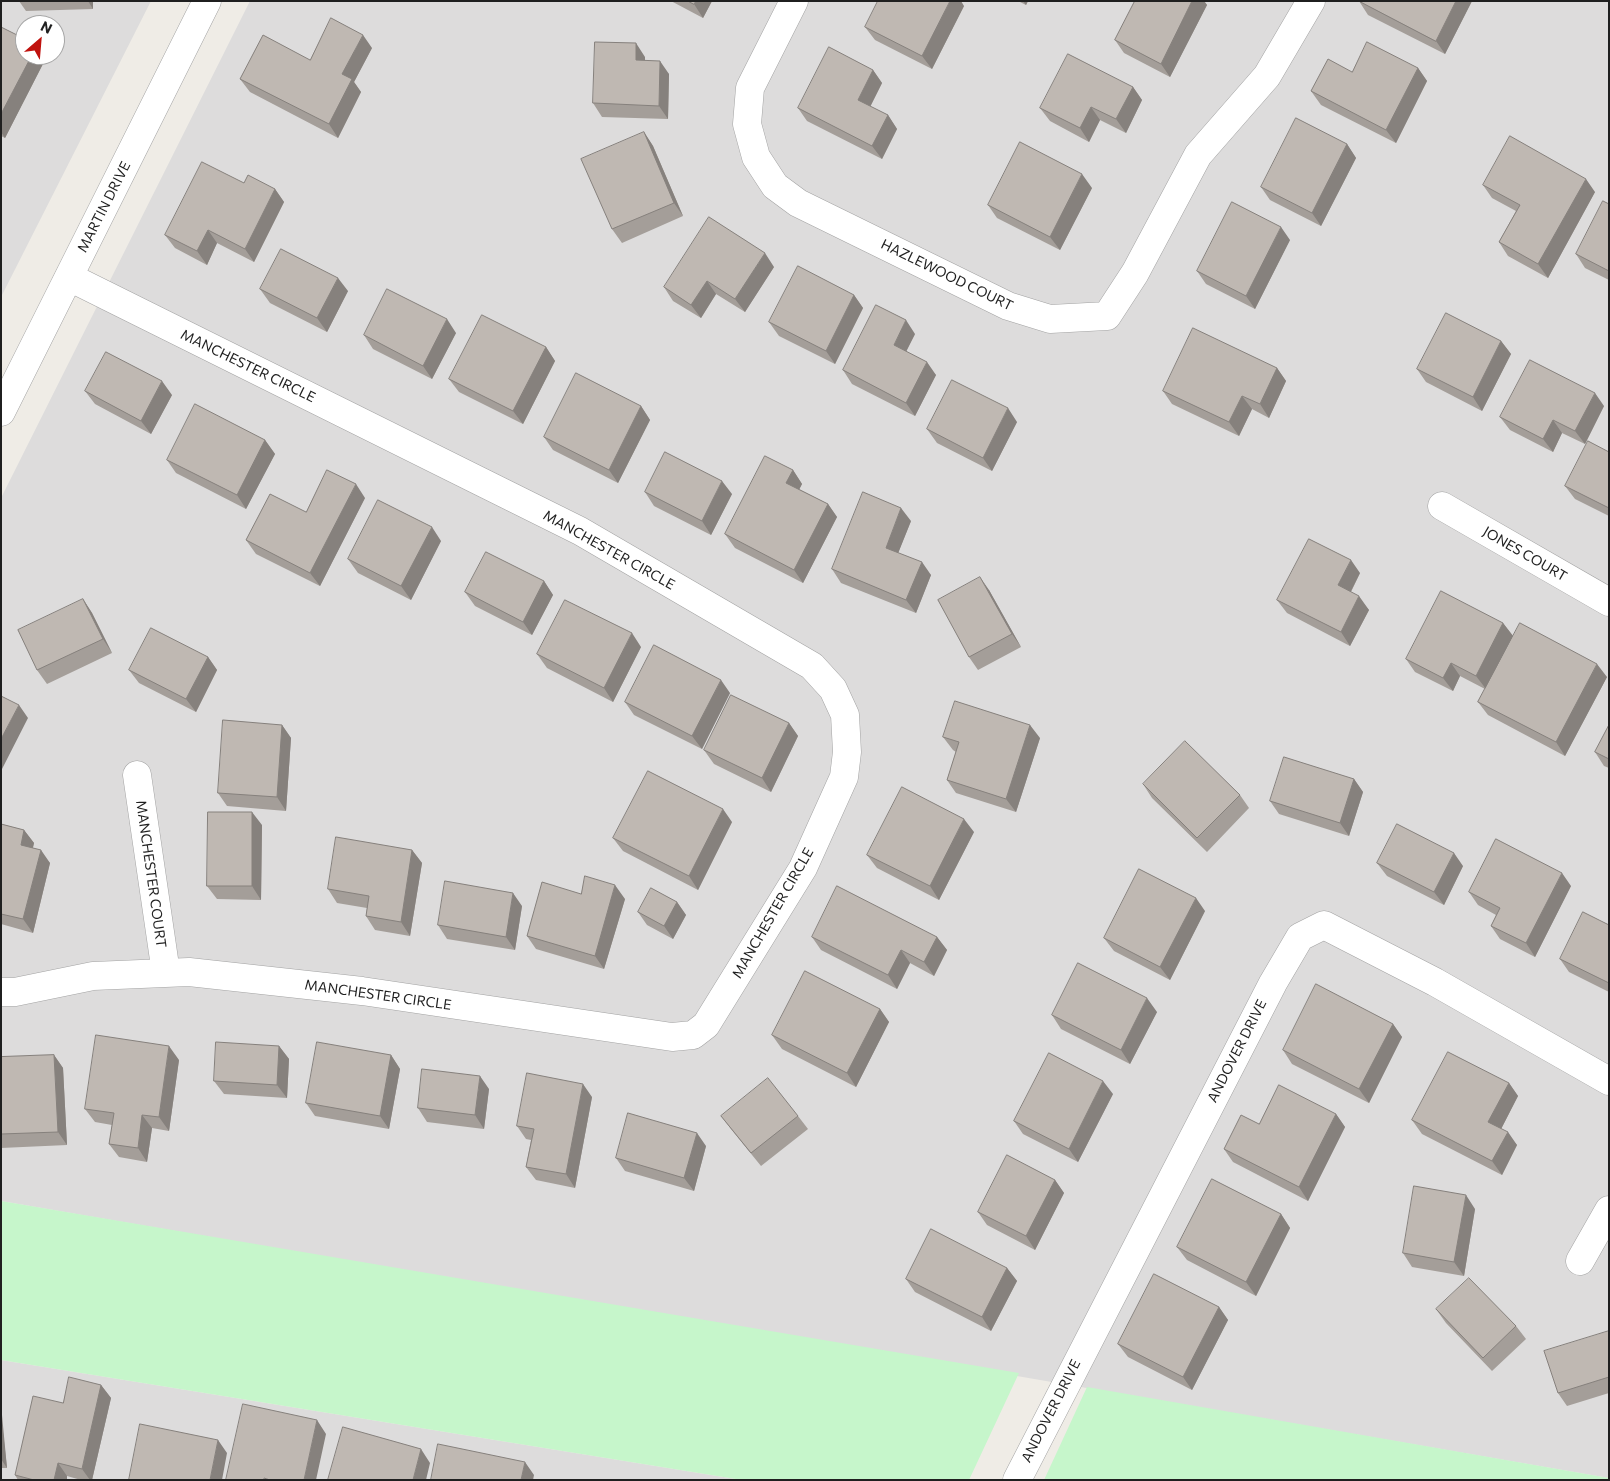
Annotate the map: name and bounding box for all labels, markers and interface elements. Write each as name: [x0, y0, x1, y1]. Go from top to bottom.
north arrow: [15, 15, 65, 65]
text: N: [38, 17, 55, 37]
street label: MARTIN DRIVE: [74, 159, 134, 255]
street label: HAZLEWOOD COURT: [878, 236, 1016, 314]
street label: MANCHESTER CIRCLE: [178, 326, 318, 406]
street label: MANCHESTER CIRCLE: [540, 507, 678, 593]
street label: JONES COURT: [1480, 523, 1570, 585]
street label: MANCHESTER COURT: [132, 799, 170, 949]
street label: MANCHESTER CIRCLE: [729, 845, 817, 981]
street label: MANCHESTER CIRCLE: [304, 976, 452, 1014]
street label: ANDOVER DRIVE: [1204, 997, 1270, 1105]
street label: ANDOVER DRIVE: [1018, 1357, 1084, 1465]

